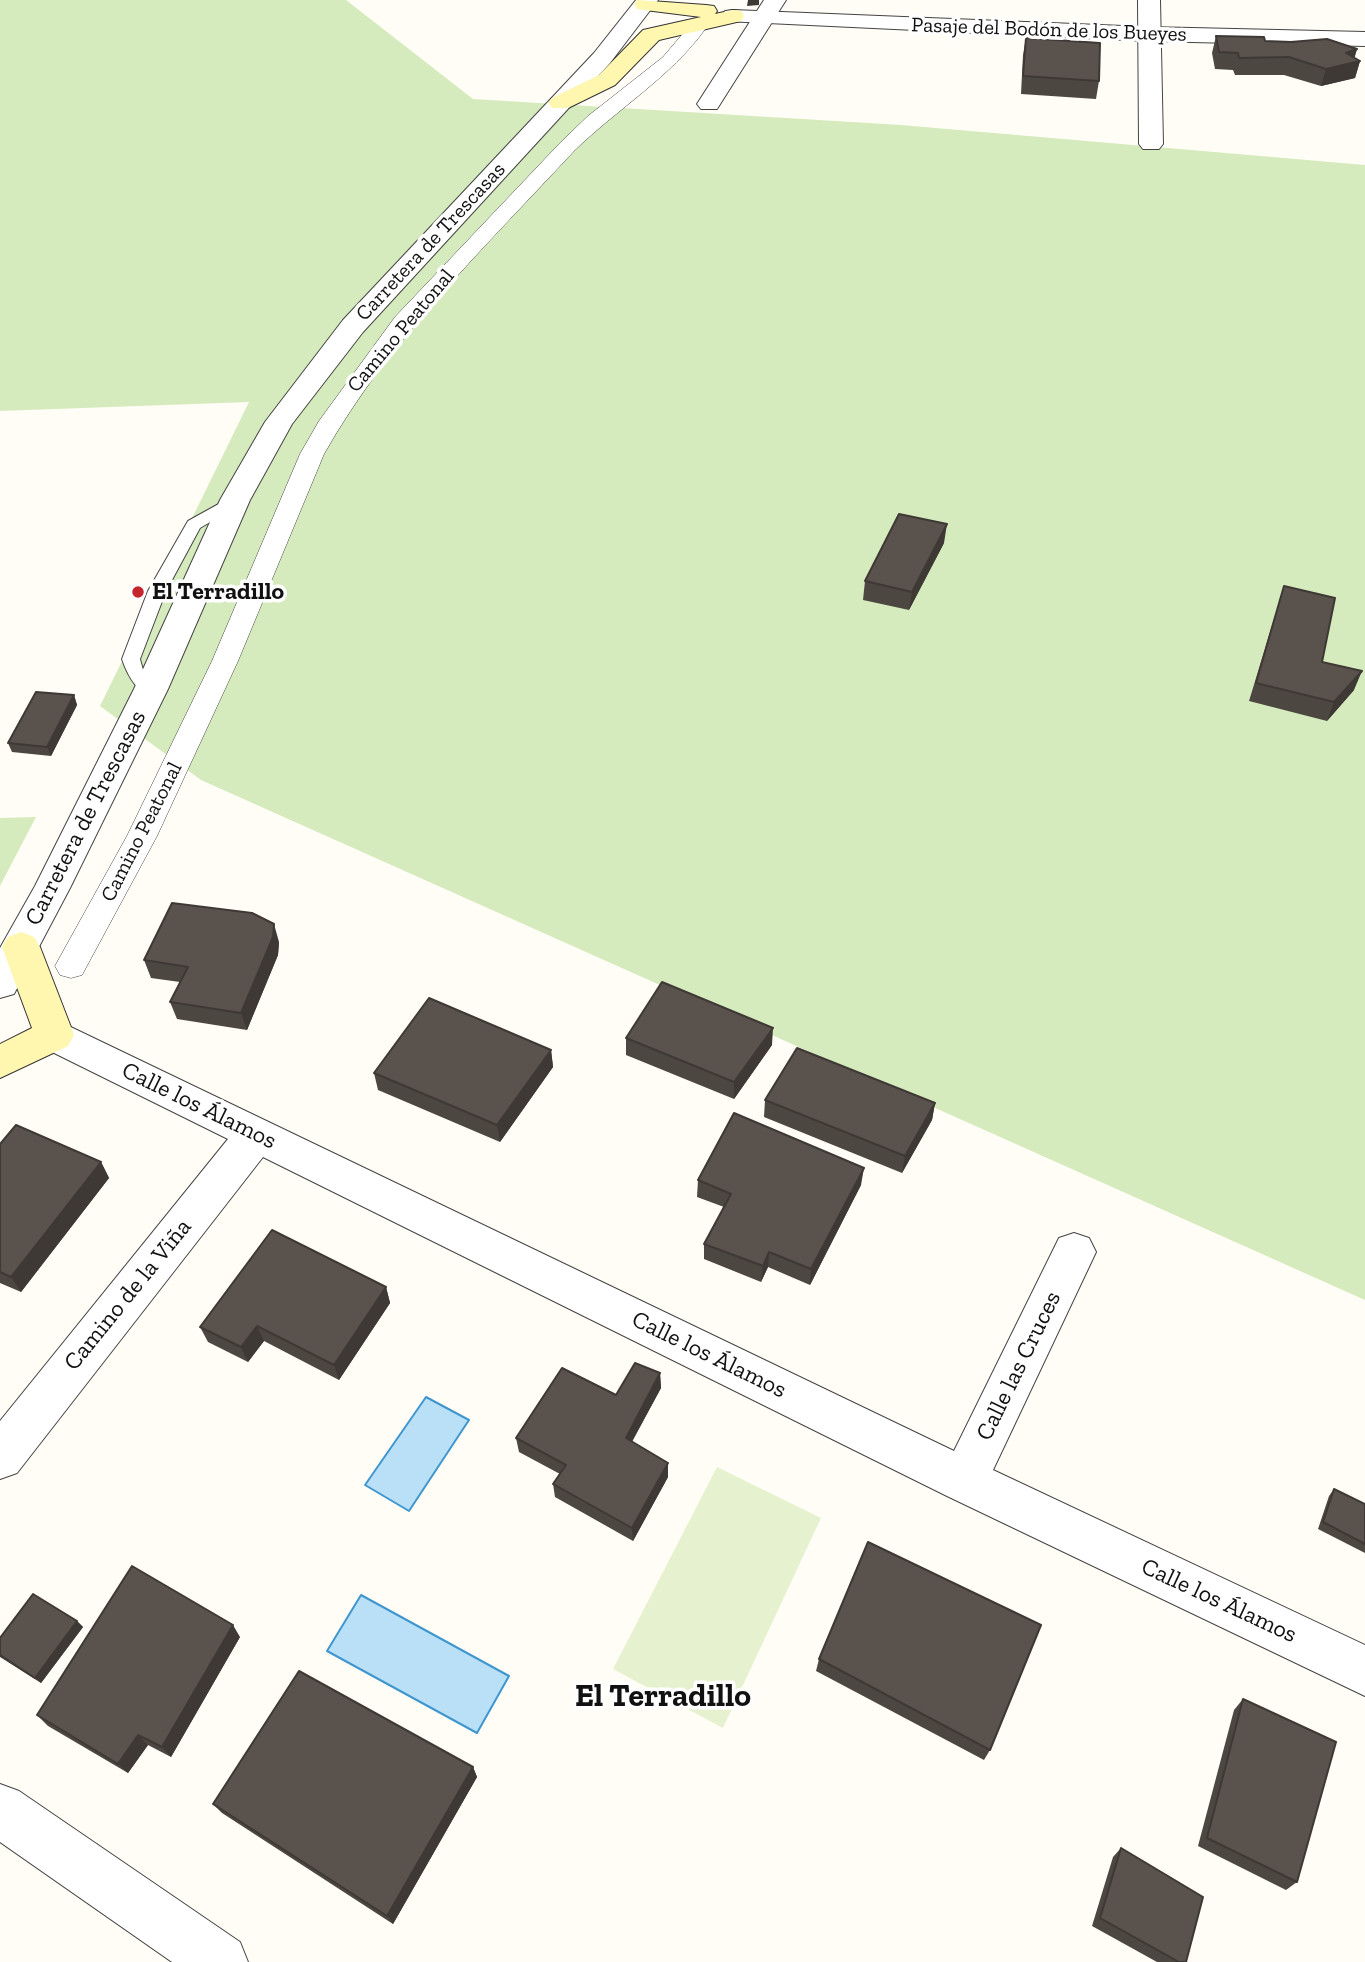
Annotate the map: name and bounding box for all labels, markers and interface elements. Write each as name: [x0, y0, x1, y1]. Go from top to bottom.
street label: Pasaje del Bodón de los Bueyes: [911, 13, 1187, 47]
street label: Carretera de Trescasas: [351, 157, 511, 327]
street label: Camino Peatonal: [342, 264, 460, 398]
place label: El Terradillo: [152, 578, 284, 606]
marker: El Terradillo: [130, 584, 146, 600]
street label: Carretera de Trescasas: [19, 706, 153, 930]
street label: Camino Peatonal: [96, 758, 188, 906]
street label: Calle los Álamos: [117, 1056, 281, 1156]
street label: Camino de la Viña: [58, 1213, 198, 1377]
street label: Calle las Cruces: [970, 1287, 1068, 1445]
street label: Calle los Álamos: [627, 1305, 791, 1405]
street label: Calle los Álamos: [1137, 1552, 1301, 1650]
district label: El Terradillo: [575, 1678, 751, 1716]

